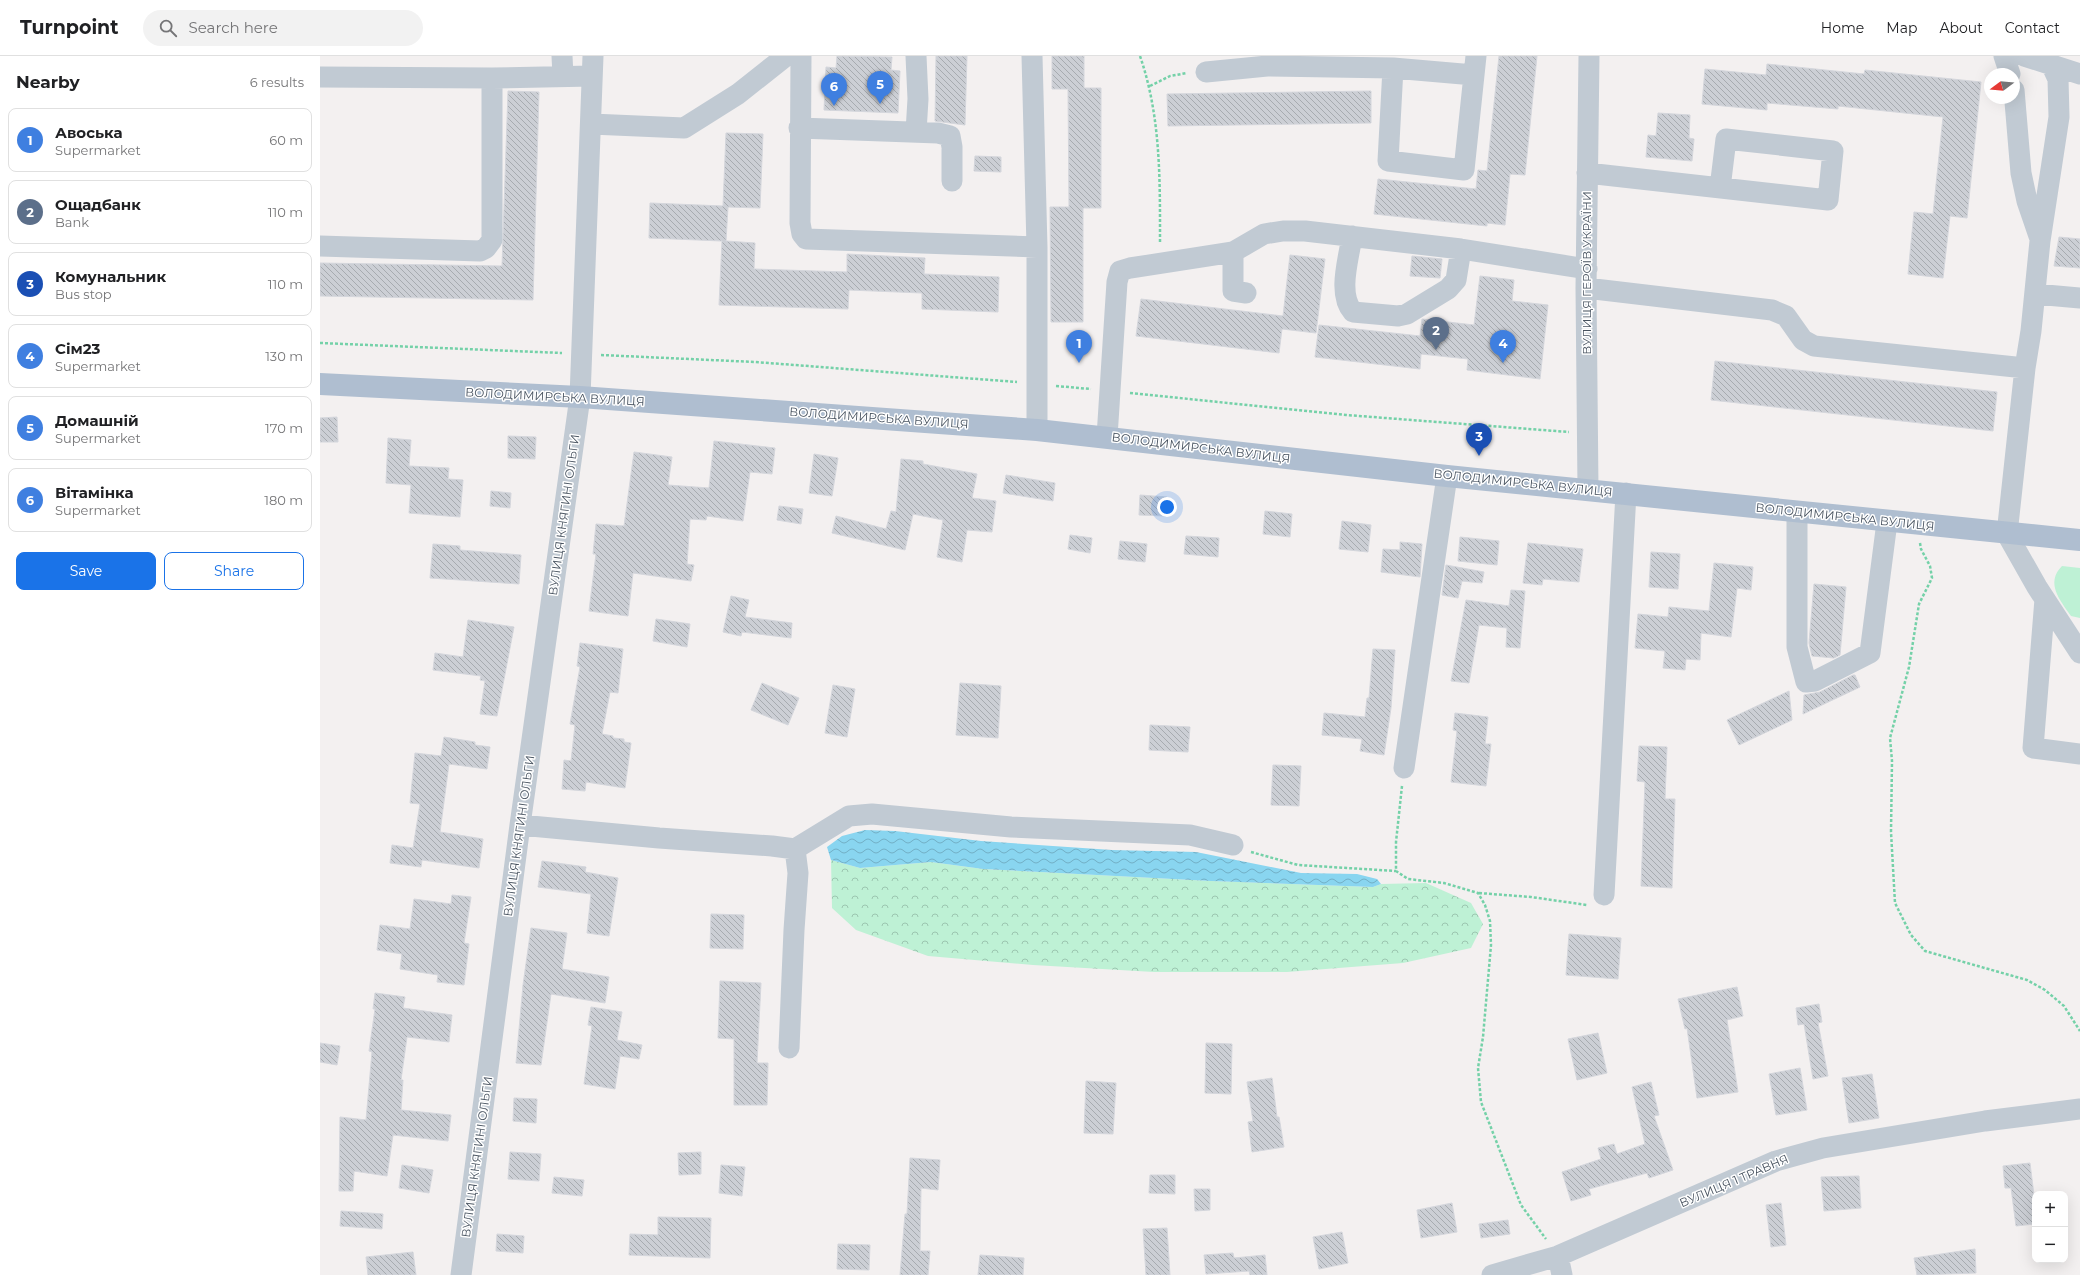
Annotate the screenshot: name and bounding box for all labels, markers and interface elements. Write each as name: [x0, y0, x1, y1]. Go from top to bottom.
search box: [143, 10, 423, 46]
text: Turnpoint: [20, 16, 119, 39]
icon: search: [157, 17, 179, 39]
text: Search here: [189, 18, 278, 37]
text: Home: [1821, 19, 1864, 37]
text: Map: [1886, 19, 1917, 37]
text: About: [1939, 19, 1983, 37]
text: Contact: [2005, 19, 2060, 37]
north arrow: [1984, 68, 2020, 104]
pin: 5: [867, 71, 893, 104]
text: Nearby: [16, 72, 80, 92]
pin: 6: [821, 73, 847, 106]
text: 6 results: [250, 74, 304, 90]
text: Авоська: [55, 123, 123, 142]
text: 1: [27, 132, 33, 148]
text: 60 m: [269, 132, 303, 148]
text: Supermarket: [55, 142, 141, 158]
street label: ВУЛИЦЯ ГЕРОЇВ УКРАЇНИ: [1579, 191, 1594, 355]
text: Ощадбанк: [55, 195, 141, 214]
text: 2: [26, 204, 34, 220]
text: 110 m: [268, 204, 303, 220]
text: Bank: [55, 214, 89, 230]
text: Комунальник: [55, 267, 166, 286]
text: 3: [26, 276, 34, 292]
text: 110 m: [268, 276, 303, 292]
text: Bus stop: [55, 286, 112, 302]
pin: 2: [1423, 317, 1449, 350]
pin: 1: [1066, 330, 1092, 363]
pin: 4: [1490, 330, 1516, 363]
text: Сім23: [55, 339, 100, 358]
text: 4: [26, 348, 34, 364]
text: 130 m: [265, 348, 303, 364]
text: Supermarket: [55, 358, 141, 374]
street label: ВОЛОДИМИРСЬКА ВУЛИЦЯ: [465, 384, 645, 409]
street label: ВОЛОДИМИРСЬКА ВУЛИЦЯ: [789, 404, 969, 431]
text: Домашній: [55, 411, 139, 430]
text: 5: [26, 420, 34, 436]
text: 170 m: [265, 420, 303, 436]
pin: 3: [1466, 423, 1492, 456]
street label: ВОЛОДИМИРСЬКА ВУЛИЦЯ: [1111, 429, 1291, 466]
text: Supermarket: [55, 430, 141, 446]
street label: ВУЛИЦЯ КНЯГИНІ ОЛЬГИ: [545, 433, 582, 596]
street label: ВОЛОДИМИРСЬКА ВУЛИЦЯ: [1433, 466, 1613, 499]
text: Вітамінка: [55, 483, 134, 502]
text: 6: [26, 492, 34, 508]
text: 180 m: [264, 492, 303, 508]
your location: [1157, 497, 1177, 517]
street label: ВОЛОДИМИРСЬКА ВУЛИЦЯ: [1755, 500, 1935, 533]
text: Supermarket: [55, 502, 141, 518]
button: Save: [16, 552, 156, 590]
button: Share: [164, 552, 304, 590]
street label: ВУЛИЦЯ КНЯГИНІ ОЛЬГИ: [500, 754, 537, 917]
street label: ВУЛИЦЯ КНЯГИНІ ОЛЬГИ: [458, 1075, 495, 1238]
street label: ВУЛИЦЯ 1 ТРАВНЯ: [1677, 1151, 1790, 1210]
map controls: [2032, 1191, 2068, 1263]
button: +: [2032, 1191, 2068, 1227]
button: −: [2032, 1227, 2068, 1263]

